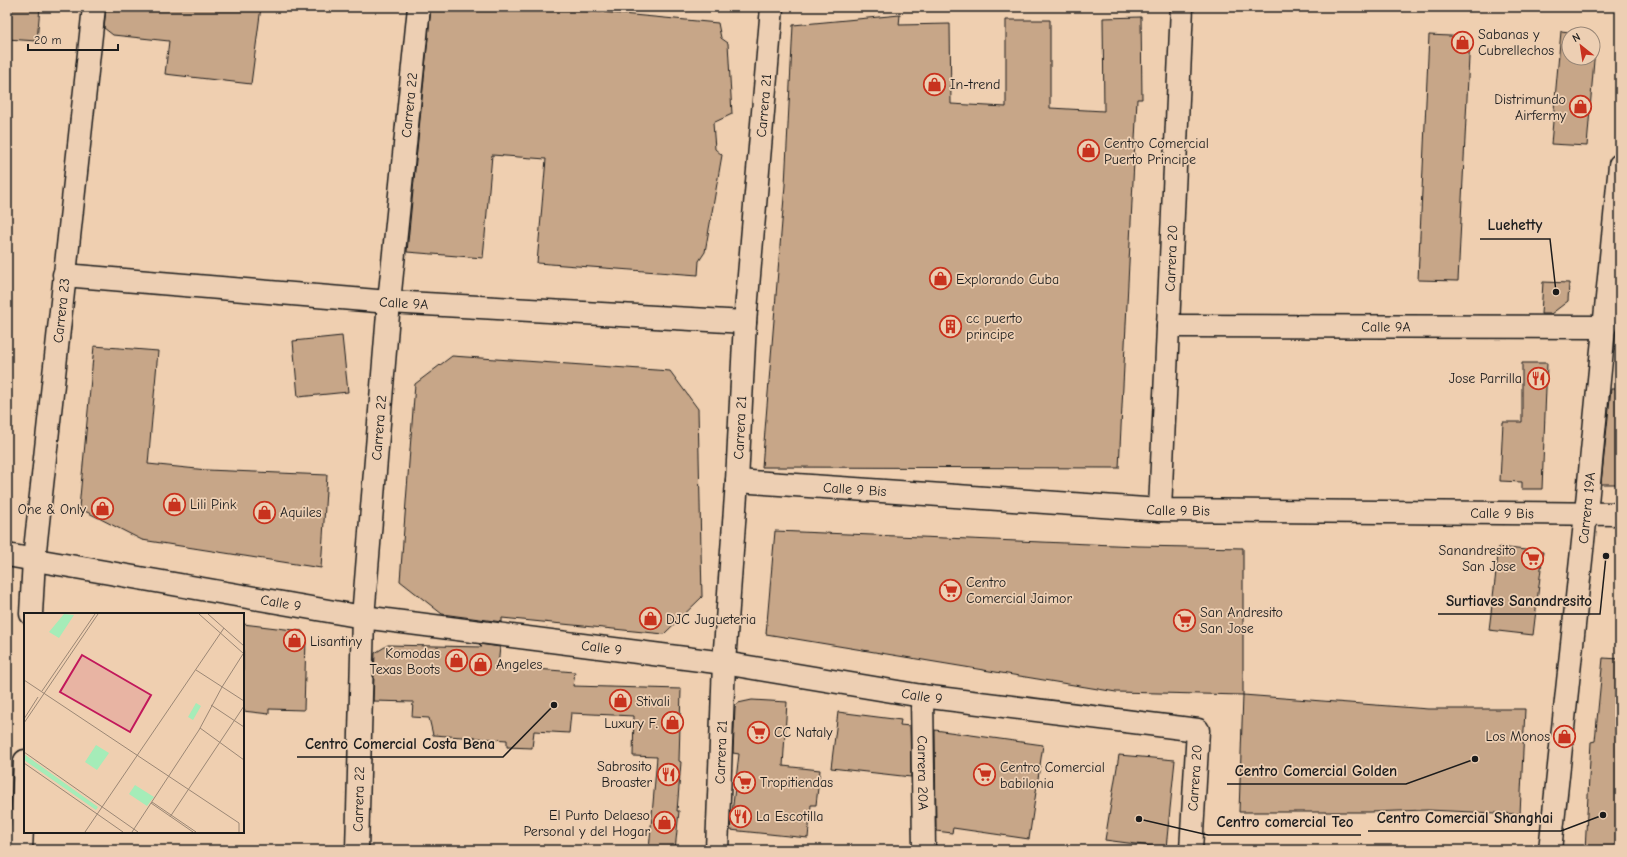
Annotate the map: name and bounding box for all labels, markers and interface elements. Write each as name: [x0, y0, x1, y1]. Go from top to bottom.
scale bar: [28, 26, 118, 52]
place label: Sabanas y Cubrellechos: [1478, 26, 1554, 59]
north arrow: [1561, 26, 1601, 66]
shop icon: Sabanas y Cubrellechos: [1449, 29, 1475, 55]
text: N: [1570, 30, 1583, 45]
text: 20 m: [34, 33, 62, 47]
shop icon: In-trend: [922, 71, 948, 97]
street label: Carrera 22: [397, 72, 421, 139]
street label: Carrera 21: [752, 73, 775, 138]
place label: In-trend: [950, 76, 1000, 93]
place label: Distrimundo Airfermy: [1494, 91, 1567, 124]
shop icon: Distrimundo Airfermy: [1568, 94, 1594, 120]
place label: Centro Comercial Puerto Principe: [1104, 135, 1209, 168]
shop icon: Centro Comercial Puerto Principe: [1076, 138, 1102, 164]
callout: Luehetty: [1480, 212, 1550, 239]
text: Luehetty: [1488, 216, 1543, 234]
street label: Carrera 20: [1161, 225, 1181, 292]
shop icon: Explorando Cuba: [927, 266, 953, 292]
place label: Explorando Cuba: [956, 271, 1059, 288]
street label: Carrera 23: [49, 277, 73, 344]
street label: Calle 9A: [379, 293, 429, 313]
place label: cc puerto principe: [966, 310, 1022, 343]
building icon: cc puerto principe: [937, 313, 963, 339]
street label: Calle 9A: [1361, 318, 1411, 335]
restaurant icon: Jose Parrilla: [1525, 365, 1551, 391]
place label: Jose Parrilla: [1449, 370, 1522, 387]
street label: Carrera 22: [367, 394, 390, 461]
street label: Carrera 21: [730, 395, 750, 460]
street label: Carrera 19A: [1574, 471, 1598, 545]
street label: Calle 9 Bis: [822, 478, 887, 500]
shop icon: Lili Pink: [161, 491, 187, 517]
shop icon: One & Only: [89, 496, 115, 522]
place label: Lili Pink: [190, 496, 237, 513]
shop icon: Aquiles: [251, 499, 277, 525]
place label: One & Only: [18, 501, 87, 518]
street label: Calle 9 Bis: [1146, 501, 1210, 519]
place label: Aquiles: [280, 504, 322, 521]
street label: Calle 9 Bis: [1470, 504, 1534, 522]
place label: Sanandresito San Jose: [1439, 542, 1516, 575]
supermarket icon: Sanandresito San Jose: [1519, 545, 1545, 571]
place label: Centro Comercial Jaimor: [966, 574, 1072, 607]
supermarket icon: Centro Comercial Jaimor: [937, 577, 963, 603]
callout: Surtiaves Sanandresito: [1438, 587, 1600, 614]
street label: Calle 9: [259, 591, 303, 615]
text: Surtiaves Sanandresito: [1446, 592, 1592, 610]
place label: San Andresito San Jose: [1200, 604, 1283, 637]
shop icon: DJC Jugueteria: [638, 606, 664, 632]
supermarket icon: San Andresito San Jose: [1172, 607, 1198, 633]
place label: DJC Jugueteria: [666, 611, 756, 628]
inset map: [24, 613, 244, 833]
shop icon: Lisantiny: [281, 628, 307, 654]
place label: Lisantiny: [310, 633, 363, 650]
street label: Calle 9: [580, 636, 623, 658]
place label: Komodas Texas Boots: [370, 645, 440, 678]
shop icon: Komodas Texas Boots: [443, 648, 469, 674]
shop icon: Angeles: [468, 651, 494, 677]
place label: Angeles: [496, 656, 542, 673]
street label: Calle 9: [900, 684, 943, 707]
shop icon: Stivali: [607, 688, 633, 714]
place label: Stivali: [636, 693, 670, 710]
shop icon: Luxury F.: [660, 710, 686, 736]
place label: Luxury F.: [604, 715, 658, 732]
supermarket icon: CC Nataly: [745, 719, 771, 745]
street label: Carrera 21: [711, 720, 730, 784]
shop icon: Los Monos: [1552, 723, 1578, 749]
place label: CC Nataly: [774, 724, 833, 741]
place label: Los Monos: [1485, 728, 1550, 745]
callout: Centro Comercial Costa Bena: [297, 730, 503, 757]
text: Centro Comercial Costa Bena: [305, 735, 495, 753]
street label: Carrera 20A: [914, 735, 932, 811]
street label: Carrera 20: [1184, 744, 1206, 812]
callout: Centro Comercial Golden: [1227, 757, 1406, 784]
place label: Sabrosito Broaster: [597, 758, 652, 791]
place label: Centro Comercial babilonia: [1000, 759, 1105, 792]
restaurant icon: Sabrosito Broaster: [655, 761, 681, 787]
supermarket icon: Centro Comercial babilonia: [972, 762, 998, 788]
text: Centro Comercial Golden: [1235, 762, 1397, 780]
street label: Carrera 22: [349, 766, 368, 832]
supermarket icon: Tropitiendas: [731, 769, 757, 795]
place label: Tropitiendas: [760, 774, 833, 791]
restaurant icon: La Escotilla: [727, 803, 753, 829]
callout: Centro Comercial Shanghai: [1368, 804, 1561, 831]
place label: El Punto Delaeso Personal y del Hogar: [523, 807, 650, 840]
place label: La Escotilla: [756, 808, 823, 825]
callout: Centro comercial Teo: [1208, 808, 1361, 835]
text: Centro Comercial Shanghai: [1377, 809, 1553, 827]
shop icon: El Punto Delaeso Personal y del Hogar: [652, 810, 678, 836]
text: Centro comercial Teo: [1216, 813, 1354, 831]

